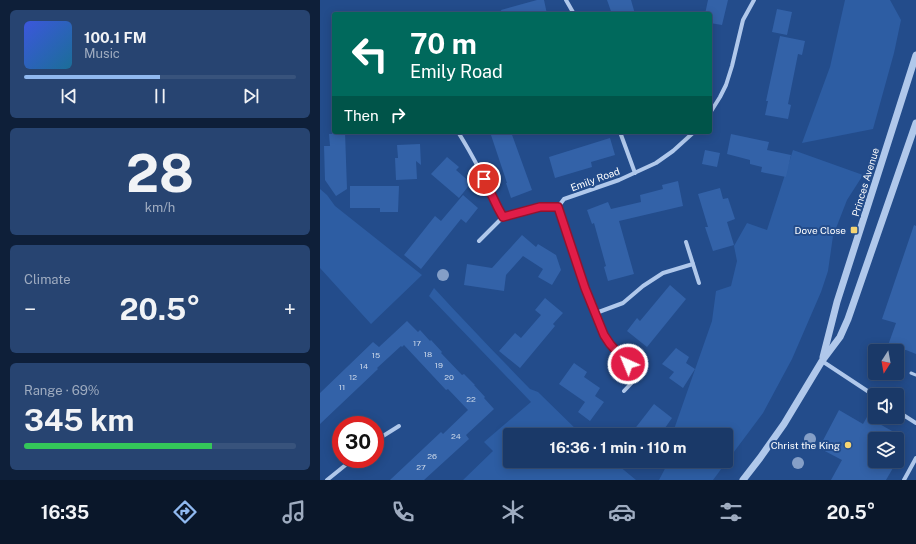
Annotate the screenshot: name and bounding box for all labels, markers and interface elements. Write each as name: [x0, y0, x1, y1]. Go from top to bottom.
text: 70 m: [410, 27, 477, 60]
icon: left: [344, 28, 396, 80]
text: 100.1 FM: [84, 29, 147, 46]
text: Music: [84, 46, 120, 61]
text: Emily Road: [410, 61, 503, 82]
icon: previous: [58, 85, 80, 107]
icon: pause: [149, 85, 171, 107]
icon: next: [240, 85, 262, 107]
icon: right: [387, 104, 409, 126]
text: Then: [344, 107, 379, 124]
text: 28: [126, 143, 194, 204]
street label: Princes Avenue: [849, 146, 881, 218]
pin: [467, 162, 501, 196]
street label: Emily Road: [569, 165, 621, 193]
icon: arrive: [473, 168, 495, 190]
text: km/h: [145, 200, 175, 215]
place label: Dove Close: [795, 224, 846, 236]
marker: Dove Close: [849, 225, 859, 235]
text: Climate: [24, 272, 71, 287]
text: 20.5°: [120, 291, 200, 327]
text: −: [24, 296, 36, 322]
text: +: [284, 296, 296, 322]
house number: 17: [413, 338, 421, 348]
position arrow: [607, 343, 649, 385]
north arrow: [868, 344, 904, 380]
map controls: [868, 344, 904, 468]
house number: 18: [424, 349, 432, 359]
house number: 15: [372, 350, 380, 360]
house number: 19: [435, 360, 443, 370]
house number: 14: [360, 361, 368, 371]
house number: 12: [349, 372, 357, 382]
house number: 20: [444, 372, 454, 382]
house number: 11: [339, 382, 345, 392]
text: Range · 69%: [24, 383, 100, 398]
button: sound: [868, 388, 904, 424]
house number: 22: [466, 394, 476, 404]
text: 345 km: [24, 402, 134, 438]
speed limit sign: 30: [332, 416, 384, 468]
house number: 24: [451, 431, 461, 441]
button: layers: [868, 432, 904, 468]
text: 16:36 · 1 min · 110 m: [550, 439, 686, 456]
place label: Christ the King: [771, 439, 840, 451]
marker: Christ the King: [843, 440, 853, 450]
house number: 26: [427, 451, 437, 461]
house number: 27: [416, 462, 426, 472]
icon: directions: [171, 498, 199, 526]
icon: music: [280, 498, 308, 526]
icon: phone: [389, 498, 417, 526]
icon: climate: [499, 498, 527, 526]
icon: car: [608, 498, 636, 526]
icon: filters: [717, 498, 745, 526]
text: 16:35: [41, 502, 89, 523]
text: 20.5°: [827, 502, 875, 523]

